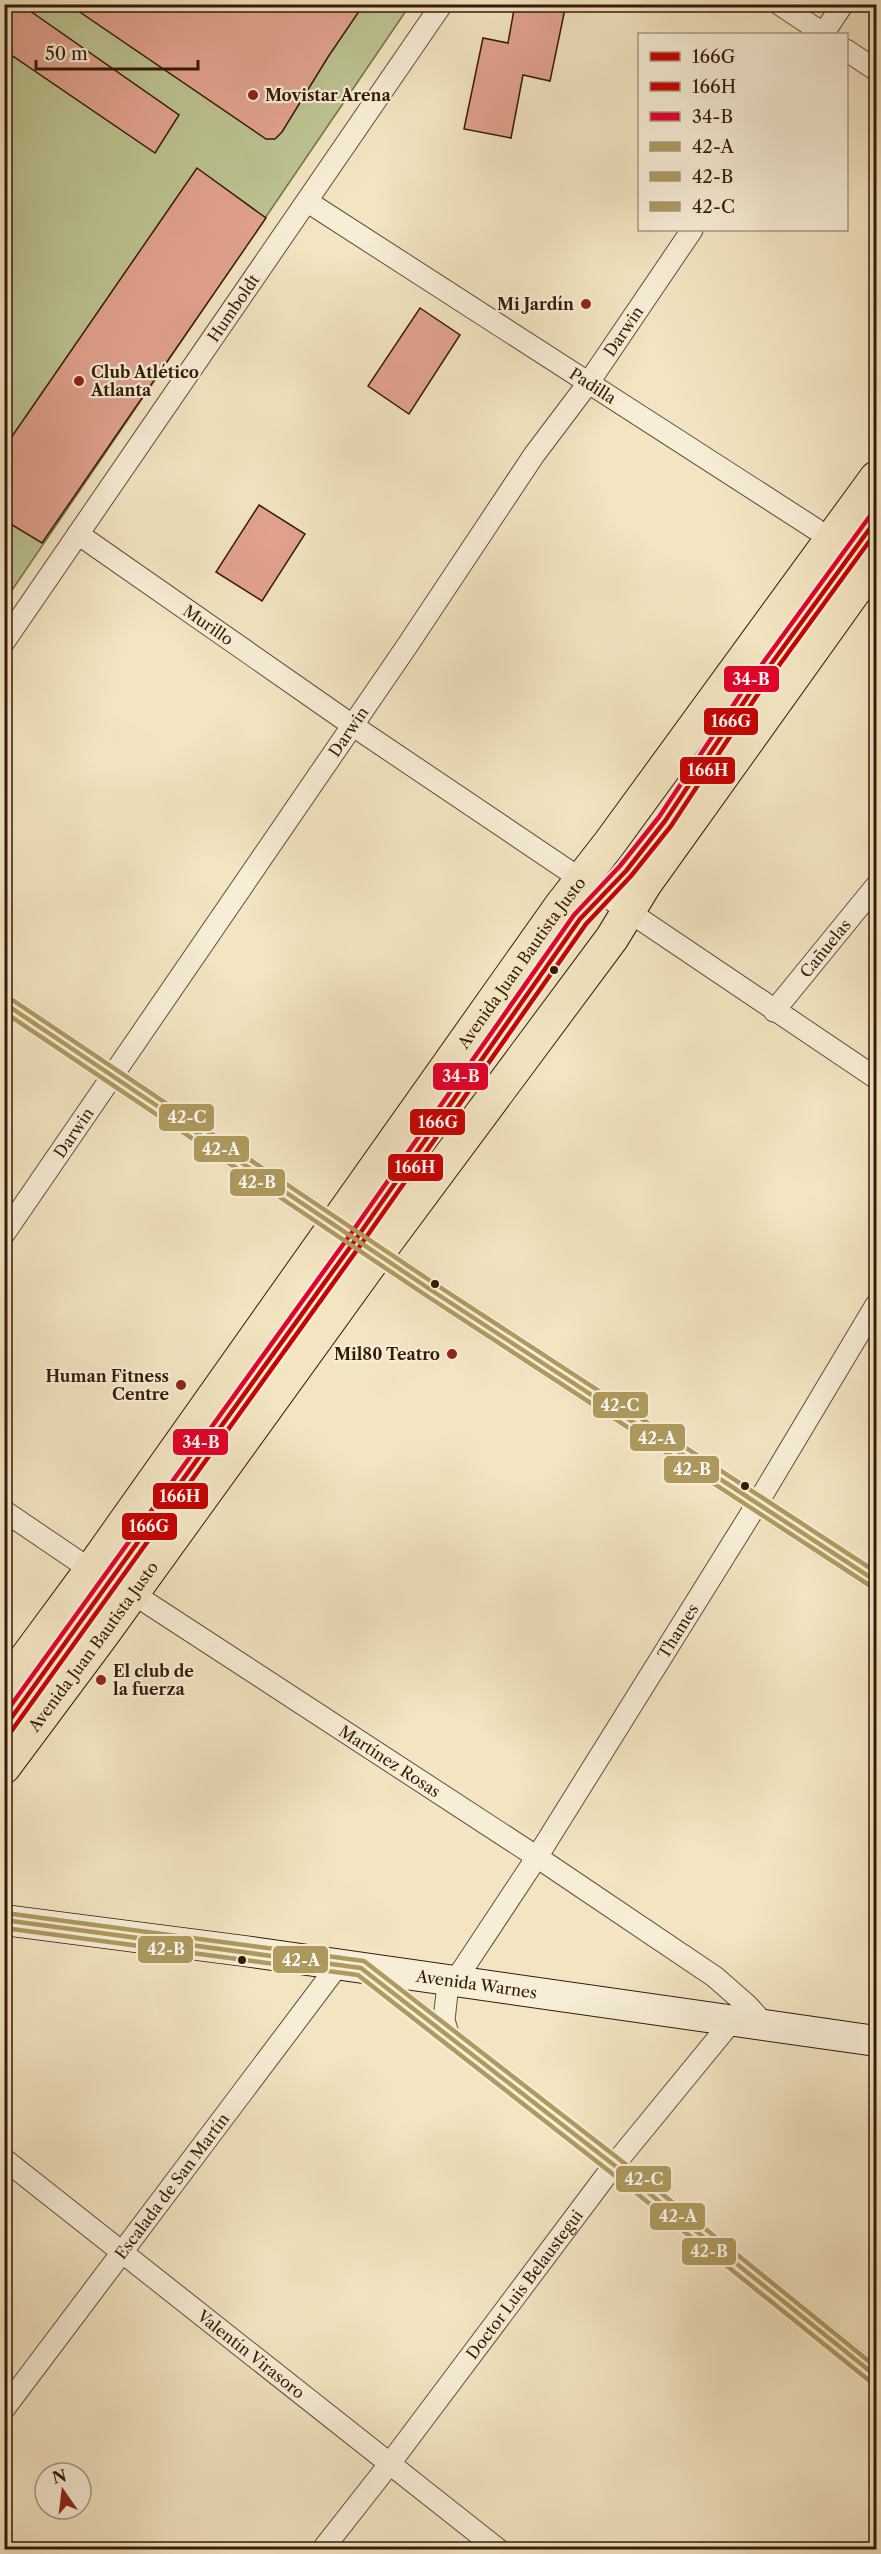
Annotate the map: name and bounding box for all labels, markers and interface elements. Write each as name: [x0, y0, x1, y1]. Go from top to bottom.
scale bar: [36, 33, 198, 71]
legend: [638, 33, 848, 231]
text: 50 m: [45, 43, 88, 65]
text: 166G: [692, 46, 736, 68]
text: 166H: [692, 76, 736, 98]
place label: Movistar Arena: [265, 85, 392, 105]
marker: Movistar Arena: [246, 88, 260, 102]
text: 34-B: [692, 106, 733, 128]
text: 42-A: [692, 136, 735, 158]
text: 42-B: [692, 166, 733, 188]
text: 42-C: [692, 196, 735, 218]
street label: Humboldt: [203, 270, 264, 346]
place label: Mi Jardín: [497, 294, 574, 314]
marker: Mi Jardín: [579, 297, 593, 311]
street label: Darwin: [599, 302, 648, 360]
place label: Club Atlético Atlanta: [90, 362, 199, 400]
street label: Padilla: [566, 363, 620, 408]
marker: Club Atlético Atlanta: [72, 374, 86, 388]
street label: Murillo: [179, 600, 238, 649]
line badge: 34-B: [723, 665, 780, 693]
text: 34-B: [732, 669, 770, 689]
street label: Darwin: [324, 703, 372, 761]
line badge: 166G: [703, 707, 759, 736]
text: 166G: [711, 711, 751, 731]
line badge: 166H: [679, 756, 736, 785]
text: 166H: [688, 760, 728, 780]
street label: Avenida Juan Bautista Justo: [453, 873, 590, 1053]
street label: Cañuelas: [795, 915, 855, 982]
unlabelled marker: [548, 964, 560, 976]
line badge: 34-B: [432, 1062, 489, 1091]
text: 34-B: [442, 1066, 480, 1086]
line badge: 42-C: [158, 1103, 215, 1132]
street label: Darwin: [49, 1104, 98, 1161]
text: 42-C: [168, 1107, 206, 1127]
line badge: 166G: [409, 1108, 466, 1136]
text: 166G: [418, 1112, 458, 1132]
line badge: 42-A: [193, 1135, 250, 1163]
text: 42-A: [202, 1139, 241, 1159]
line badge: 166H: [387, 1153, 444, 1182]
text: 166H: [395, 1157, 435, 1177]
line badge: 42-B: [229, 1168, 286, 1197]
text: 42-B: [238, 1172, 276, 1192]
unlabelled marker: [429, 1278, 441, 1290]
place label: Mil80 Teatro: [334, 1344, 440, 1364]
marker: Mil80 Teatro: [445, 1347, 459, 1361]
place label: Human Fitness Centre: [46, 1366, 169, 1404]
marker: Human Fitness Centre: [174, 1378, 188, 1392]
line badge: 42-C: [592, 1391, 649, 1419]
text: 42-C: [601, 1395, 639, 1415]
line badge: 42-A: [629, 1423, 686, 1452]
line badge: 34-B: [172, 1428, 229, 1456]
text: 42-A: [638, 1428, 677, 1448]
text: 34-B: [182, 1432, 220, 1452]
line badge: 42-B: [663, 1455, 720, 1484]
text: 42-B: [673, 1459, 711, 1479]
unlabelled marker: [739, 1480, 751, 1492]
line badge: 166H: [152, 1482, 209, 1510]
text: 166H: [160, 1486, 200, 1506]
line badge: 166G: [121, 1512, 178, 1541]
text: 166G: [129, 1516, 169, 1536]
street label: Avenida Juan Bautista Justo: [23, 1557, 162, 1736]
street label: Thames: [653, 1600, 703, 1662]
place label: El club de la fuerza: [113, 1661, 194, 1699]
marker: El club de la fuerza: [94, 1673, 108, 1687]
street label: Martínez Rosas: [335, 1721, 444, 1801]
line badge: 42-B: [137, 1935, 194, 1964]
text: 42-B: [147, 1939, 185, 1959]
line badge: 42-A: [272, 1945, 329, 1974]
text: 42-A: [282, 1950, 321, 1970]
unlabelled marker: [236, 1954, 248, 1966]
street label: Avenida Warnes: [414, 1965, 538, 2003]
street label: Escalada de San Martín: [110, 2109, 233, 2263]
line badge: 42-C: [615, 2165, 672, 2193]
text: 42-C: [625, 2169, 663, 2189]
line badge: 42-A: [649, 2202, 706, 2231]
street label: Doctor Luis Belaustegui: [462, 2206, 587, 2363]
text: 42-A: [659, 2206, 698, 2226]
line badge: 42-B: [681, 2237, 737, 2266]
text: 42-B: [690, 2241, 728, 2261]
street label: Valentín Virasoro: [193, 2305, 309, 2403]
north arrow: [33, 2461, 93, 2521]
text: N: [50, 2465, 69, 2488]

